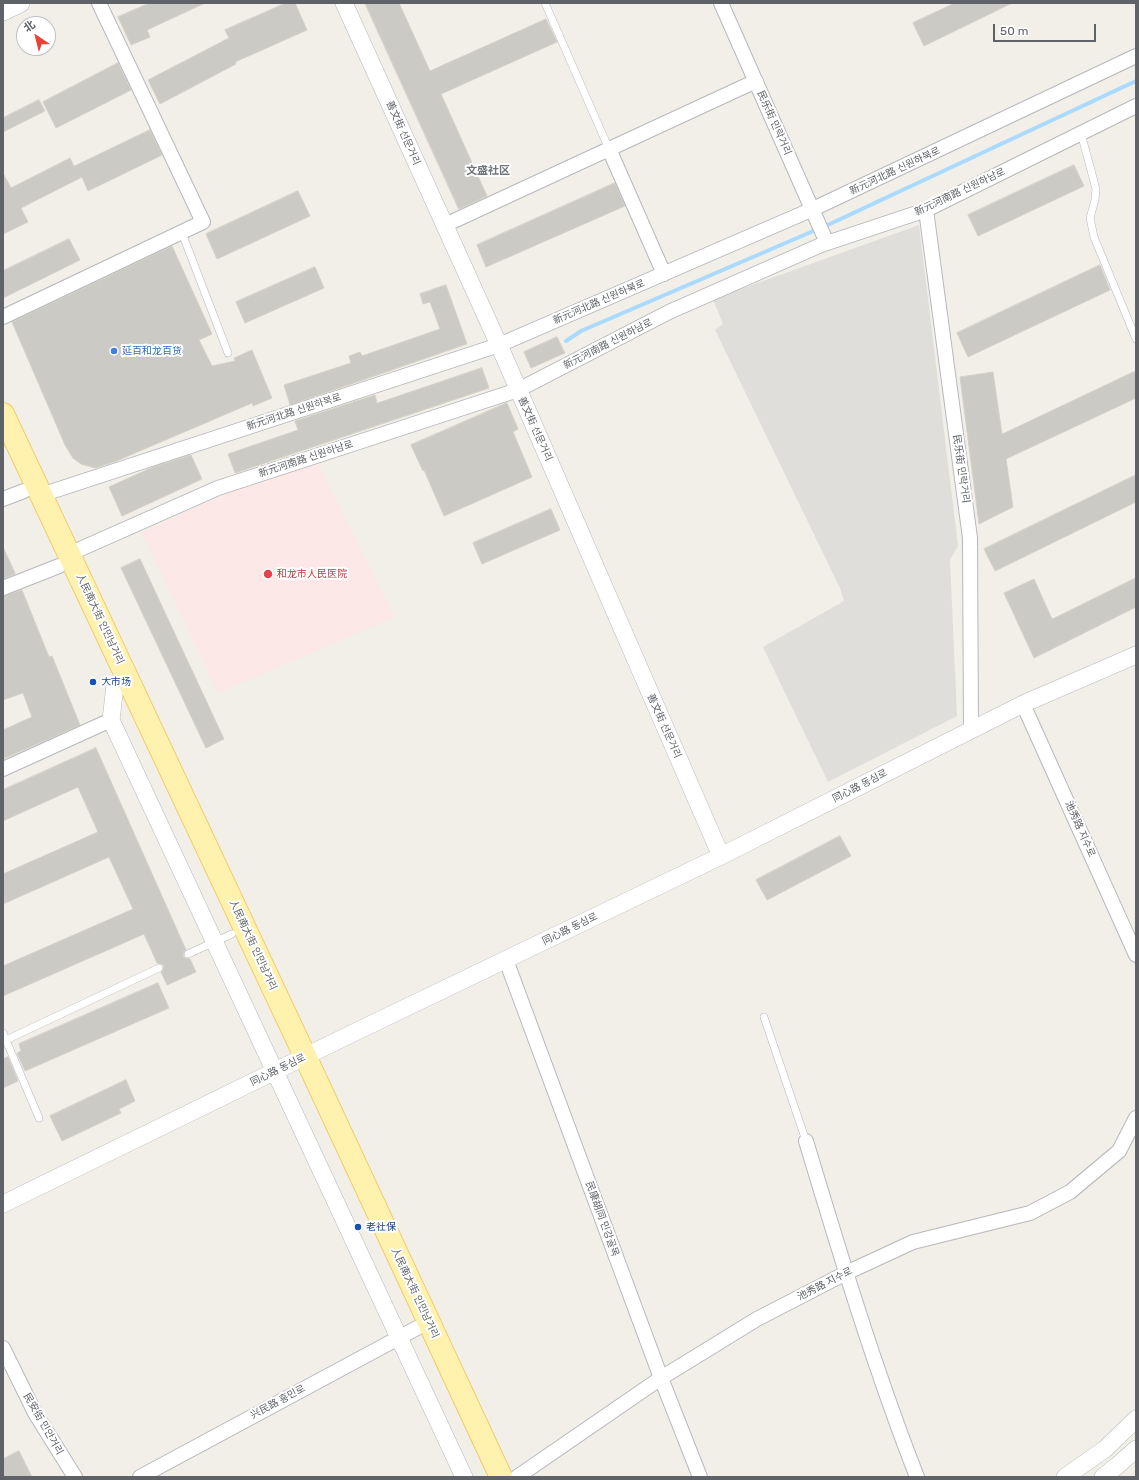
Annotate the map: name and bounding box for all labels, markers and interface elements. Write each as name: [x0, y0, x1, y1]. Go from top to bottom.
north arrow: [16, 16, 56, 56]
scale bar: [995, 16, 1098, 42]
text: 北: [21, 18, 38, 35]
text: 50 m: [1000, 24, 1028, 38]
street label: 民乐街 민락거리: [754, 89, 794, 157]
street label: 善文街 선문거리: [383, 99, 423, 167]
street label: 新元河北路 신원하북로: [848, 145, 942, 197]
district label: 文盛社区: [466, 164, 510, 178]
street label: 新元河南路 신원하남로: [913, 166, 1007, 218]
street label: 新元河北路 신원하북로: [551, 277, 647, 327]
street label: 新元河南路 신원하남로: [561, 316, 655, 372]
place label: 延百和龙百货: [122, 345, 182, 357]
marker: 延百和龙百货: [109, 346, 119, 356]
street label: 新元河北路 신원하북로: [245, 391, 343, 433]
street label: 善文街 선문거리: [515, 395, 555, 463]
street label: 民乐街 민락거리: [950, 434, 972, 504]
street label: 新元河南路 신원하남로: [257, 438, 355, 480]
marker: 和龙市人民医院: [262, 568, 274, 580]
place label: 和龙市人民医院: [277, 568, 347, 580]
street label: 人民南大街 인민남거리: [74, 572, 126, 666]
place label: 大市场: [101, 676, 131, 688]
marker: 大市场: [88, 677, 98, 687]
street label: 善文街 선문거리: [644, 692, 684, 760]
street label: 同心路 동심로: [831, 767, 889, 805]
street label: 池秀路 지수로: [1062, 799, 1098, 859]
street label: 人民南大街 인민남거리: [227, 898, 279, 992]
street label: 同心路 동심로: [540, 910, 600, 948]
street label: 同心路 동심로: [248, 1051, 308, 1089]
street label: 民康胡同 민강골목: [583, 1180, 621, 1258]
place label: 老社保: [366, 1221, 396, 1233]
marker: 老社保: [353, 1222, 363, 1232]
street label: 人民南大街 인민남거리: [389, 1246, 441, 1340]
street label: 池秀路 지수로: [796, 1265, 854, 1303]
street label: 兴民路 흥민로: [249, 1383, 307, 1421]
street label: 民安街 민안거리: [20, 1391, 66, 1457]

